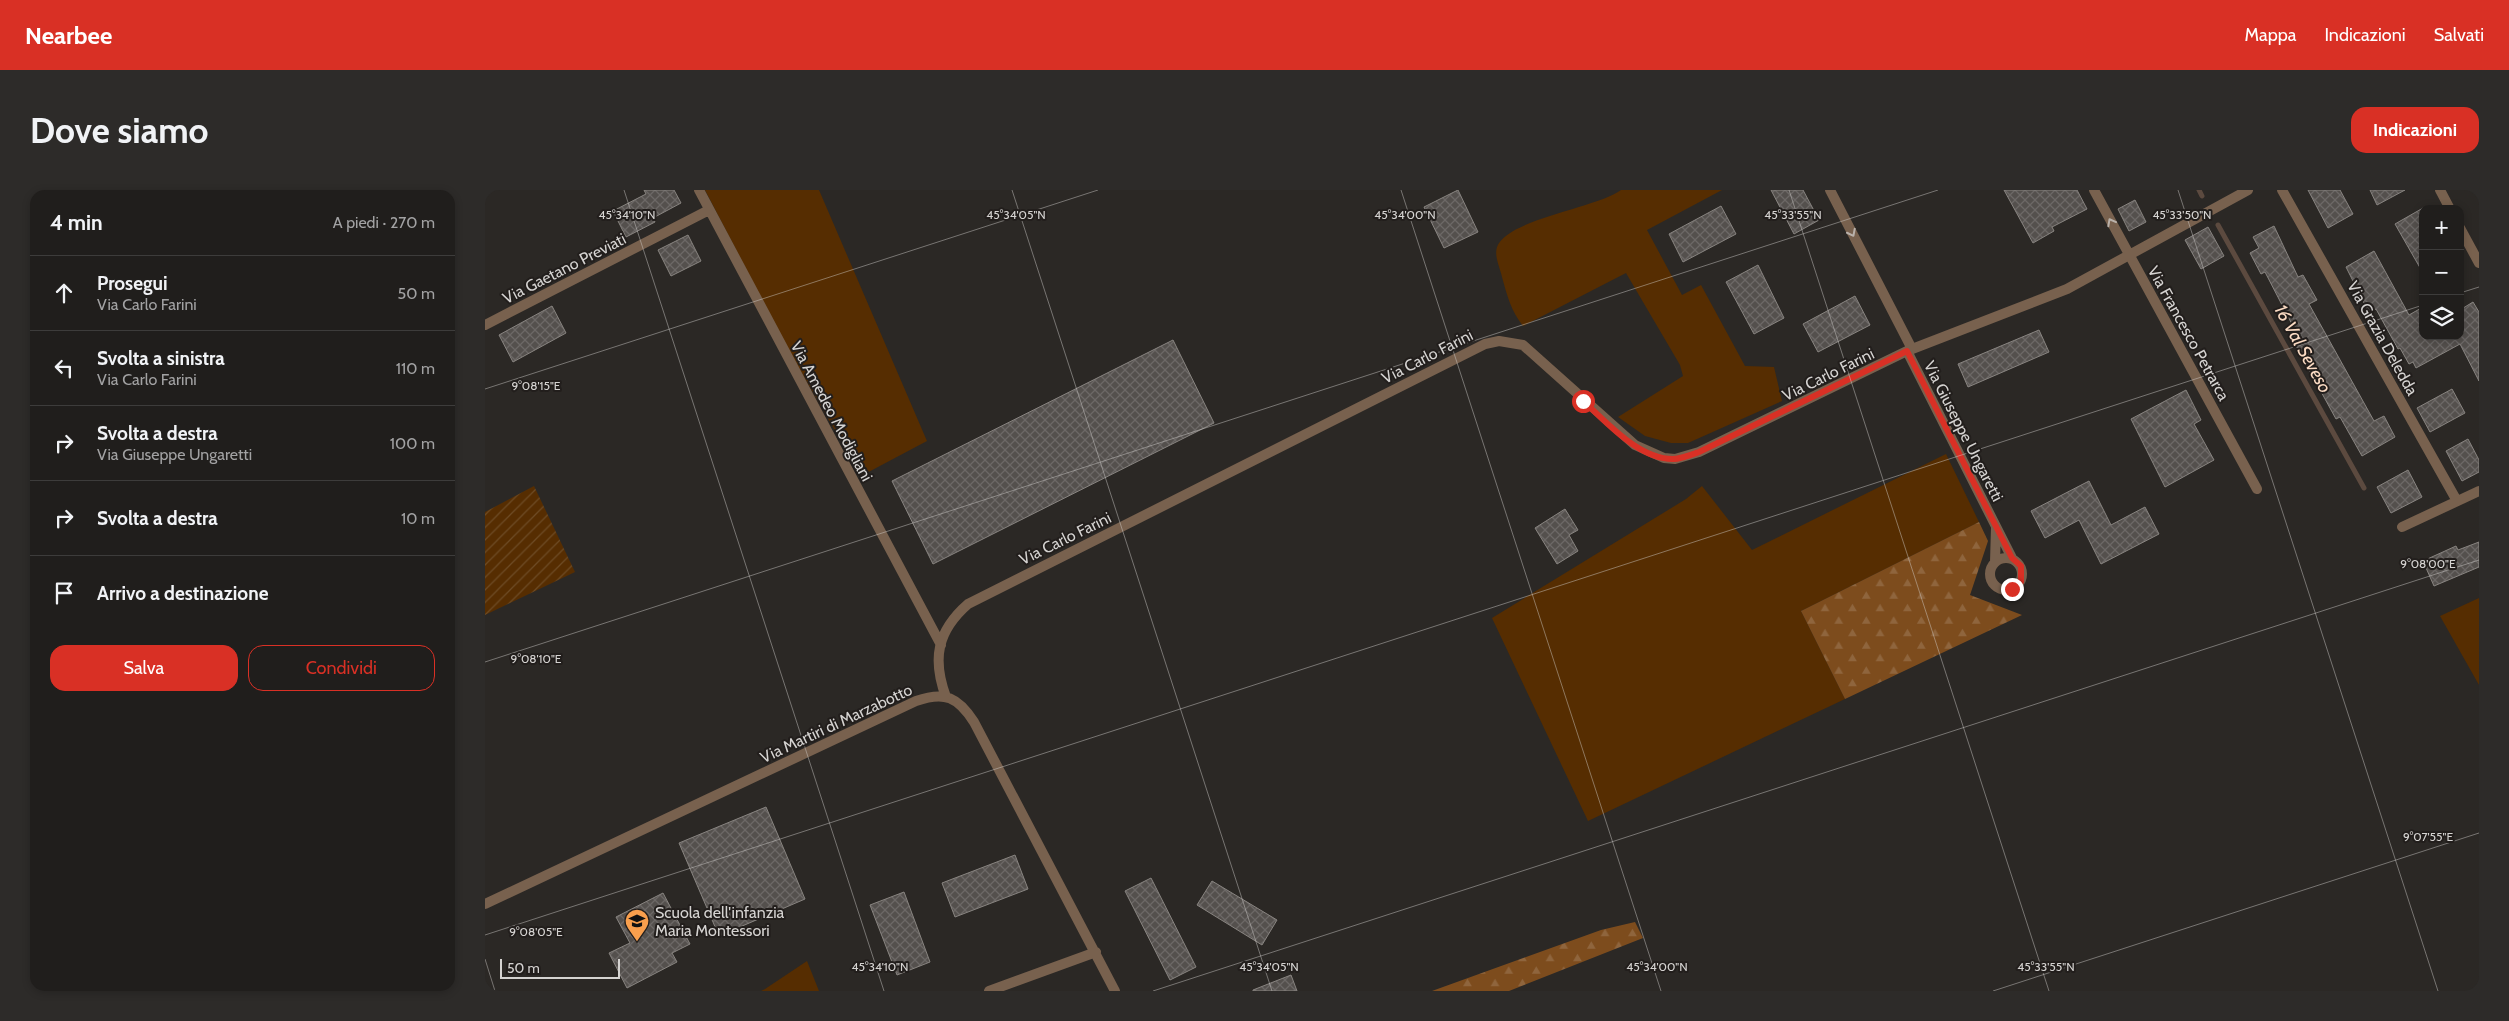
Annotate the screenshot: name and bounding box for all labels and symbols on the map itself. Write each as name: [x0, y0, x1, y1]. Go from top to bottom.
text: 45°34'10"N: [599, 207, 655, 222]
text: 45°34'05"N: [986, 207, 1046, 222]
text: 45°34'00"N: [1374, 207, 1436, 222]
text: 45°33'55"N: [1764, 207, 1822, 222]
text: 45°33'50"N: [2152, 207, 2212, 222]
one-way arrow: [2108, 218, 2118, 227]
one-way arrow: [1846, 228, 1856, 237]
street label: Via Gaetano Previati: [499, 229, 629, 308]
street label: Via Francesco Petrarca: [2144, 263, 2234, 404]
street label: Via Grazia Deledda: [2343, 278, 2422, 399]
water label: 16 Val Seveso: [2270, 301, 2336, 397]
street label: Via Carlo Farini: [1378, 325, 1476, 388]
street label: Via Amedeo Modigliani: [787, 338, 876, 484]
street label: Via Carlo Farini: [1779, 344, 1877, 405]
street label: Via Giuseppe Ungaretti: [1920, 358, 2007, 505]
text: 9°08'15"E: [512, 378, 561, 393]
route start: [1572, 390, 1595, 413]
street label: Via Carlo Farini: [1016, 508, 1114, 569]
text: 9°08'00"E: [2400, 556, 2456, 571]
route end: [2001, 578, 2024, 601]
text: 9°08'10"E: [511, 651, 562, 666]
street label: Via Martiri di Marzabotto: [757, 680, 915, 767]
text: 9°07'55"E: [2403, 829, 2453, 844]
place label: Scuola dell'infanzia Maria Montessori: [655, 903, 785, 940]
school or university icon: Scuola dell'infanzia Maria Montessori: [624, 908, 650, 942]
text: 9°08'05"E: [509, 924, 563, 939]
scale bar: [500, 956, 620, 979]
text: 45°34'10"N: [852, 959, 908, 974]
text: 45°34'05"N: [1239, 959, 1299, 974]
text: 45°34'00"N: [1626, 959, 1688, 974]
text: 45°33'55"N: [2017, 959, 2075, 974]

